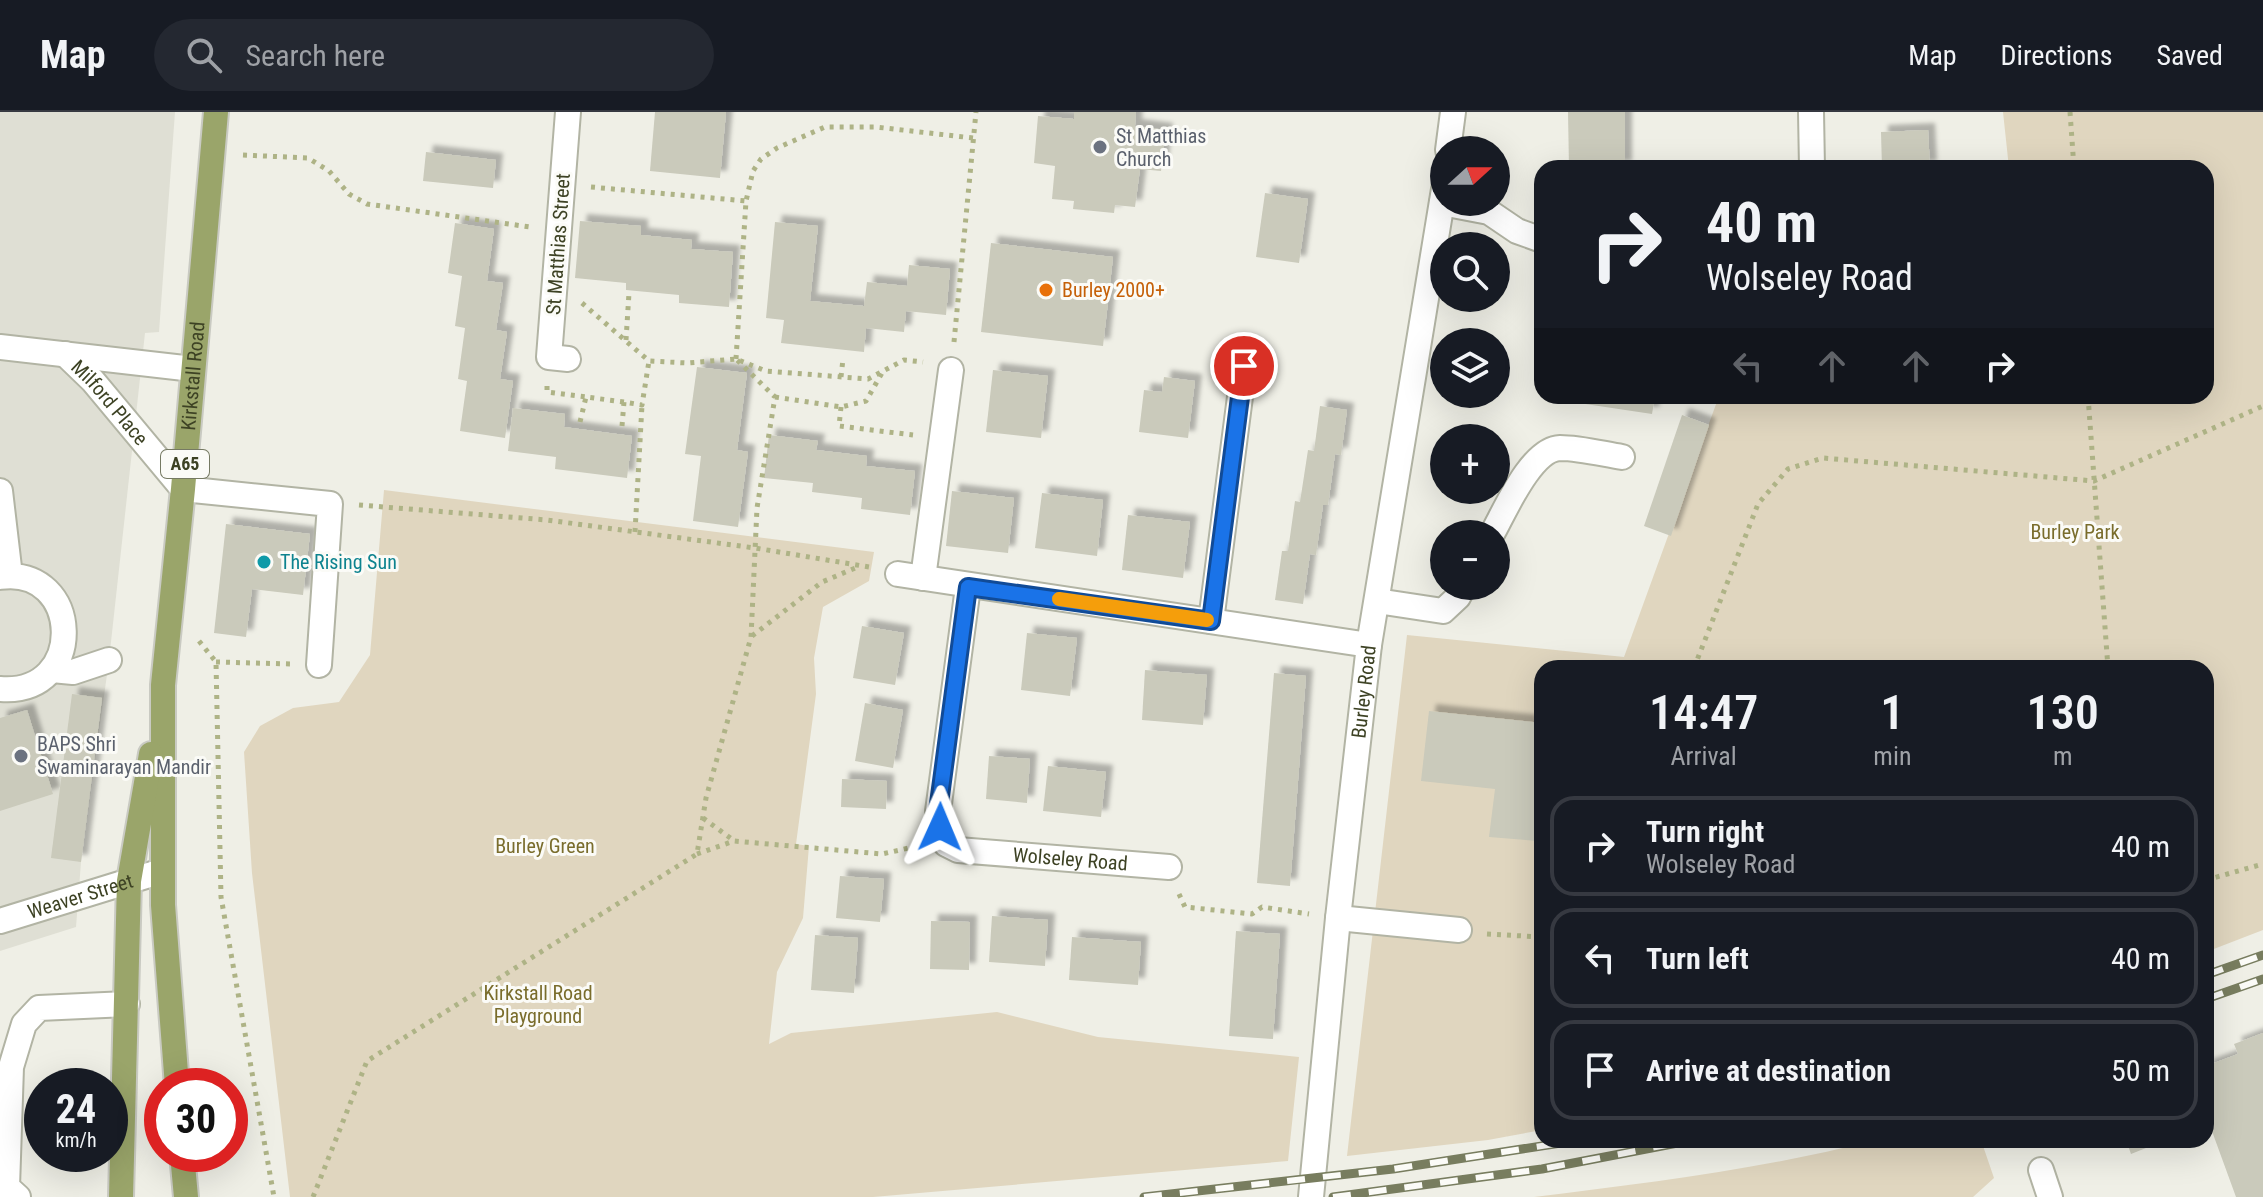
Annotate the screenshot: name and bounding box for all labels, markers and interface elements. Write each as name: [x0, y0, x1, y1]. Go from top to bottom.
search box: [154, 19, 714, 91]
text: Map: [40, 33, 106, 77]
icon: search: [182, 33, 226, 77]
text: Search here: [246, 38, 385, 73]
text: Map: [1908, 39, 1957, 72]
text: Directions: [2001, 39, 2112, 72]
text: Saved: [2156, 39, 2223, 72]
place label: St Matthias Church: [1116, 124, 1206, 171]
north arrow: [1430, 136, 1510, 216]
map controls: [1430, 136, 1510, 600]
marker: St Matthias Church: [1091, 138, 1109, 156]
street label: St Matthias Street: [541, 172, 575, 316]
text: 40 m: [1706, 190, 1817, 256]
icon: right: [1574, 192, 1678, 296]
button: search: [1430, 232, 1510, 312]
text: Wolseley Road: [1706, 257, 1913, 299]
place label: Burley 2000+: [1062, 278, 1165, 302]
marker: Burley 2000+: [1037, 281, 1055, 299]
street label: Kirkstall Road: [176, 321, 210, 431]
button: layers: [1430, 328, 1510, 408]
pin: [1210, 332, 1278, 400]
icon: arrive: [1222, 344, 1266, 388]
icon: left: [1726, 344, 1770, 388]
icon: ahead: [1810, 344, 1854, 388]
icon: ahead: [1894, 344, 1938, 388]
icon: right: [1978, 344, 2022, 388]
street label: Milford Place: [66, 355, 153, 450]
button: +: [1430, 424, 1510, 504]
road number: A65: [161, 450, 209, 478]
button: −: [1430, 520, 1510, 600]
park label: Burley Park: [2030, 520, 2120, 544]
place label: The Rising Sun: [280, 550, 397, 574]
marker: The Rising Sun: [255, 553, 273, 571]
street label: Burley Road: [1346, 644, 1381, 740]
text: 14:47: [1649, 684, 1758, 741]
text: 1: [1880, 684, 1904, 741]
text: 130: [2027, 684, 2099, 741]
place label: BAPS Shri Swaminarayan Mandir: [37, 732, 211, 779]
text: Arrival: [1671, 741, 1737, 771]
text: min: [1873, 741, 1911, 771]
text: m: [2053, 741, 2073, 771]
marker: BAPS Shri Swaminarayan Mandir: [12, 747, 30, 765]
position arrow: [898, 785, 982, 869]
text: Turn right: [1646, 814, 1764, 849]
icon: right: [1578, 824, 1622, 868]
text: 40 m: [2111, 829, 2170, 864]
park label: Burley Green: [495, 834, 595, 858]
street label: Wolseley Road: [1012, 842, 1129, 876]
text: Wolseley Road: [1646, 849, 1795, 879]
street label: Weaver Street: [25, 869, 136, 924]
icon: left: [1578, 936, 1622, 980]
text: Turn left: [1646, 941, 1749, 976]
text: 40 m: [2111, 941, 2170, 976]
park label: Kirkstall Road Playground: [483, 981, 593, 1028]
icon: arrive: [1578, 1048, 1622, 1092]
text: Arrive at destination: [1646, 1053, 1891, 1088]
text: 50 m: [2111, 1053, 2170, 1088]
speed limit sign: 30: [144, 1068, 248, 1172]
text: 24: [56, 1086, 96, 1133]
text: km/h: [55, 1128, 97, 1152]

